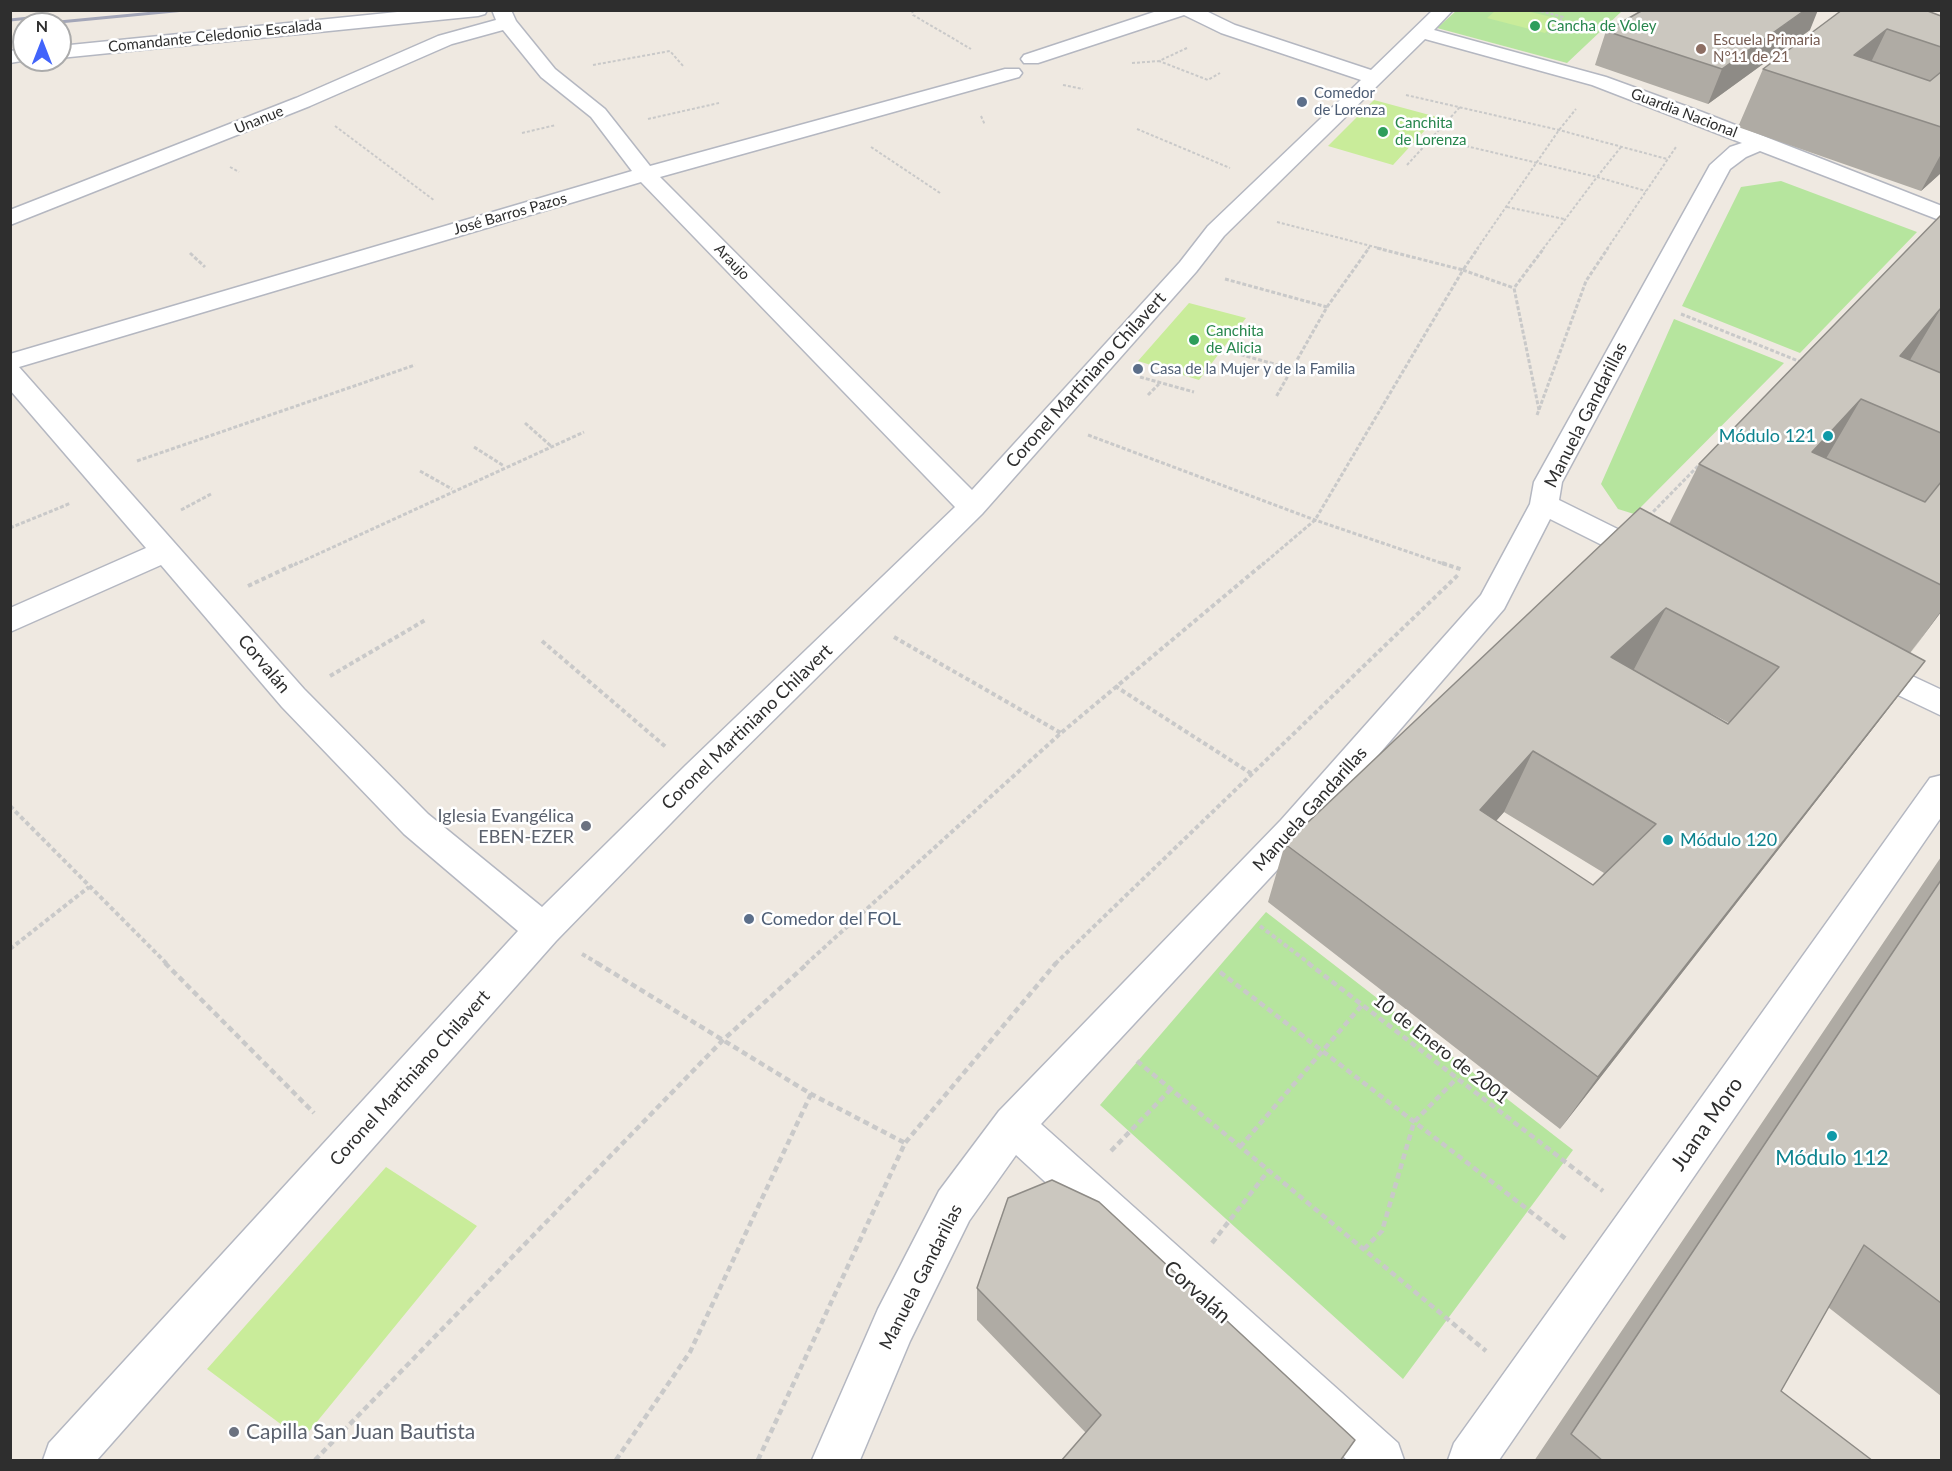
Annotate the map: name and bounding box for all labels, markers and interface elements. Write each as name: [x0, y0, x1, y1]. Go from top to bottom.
north arrow: [12, 12, 72, 72]
text: N: [36, 16, 48, 35]
street label: Comandante Celedonio Escalada: [107, 16, 323, 56]
place label: Cancha de Voley: [1547, 17, 1656, 35]
marker: Cancha de Voley: [1528, 19, 1542, 33]
place label: Escuela Primaria N°11 de 21: [1713, 31, 1821, 66]
marker: Escuela Primaria N°11 de 21: [1694, 42, 1708, 56]
place label: Comedor de Lorenza: [1314, 84, 1385, 119]
street label: Guardia Nacional: [1628, 84, 1740, 142]
marker: Comedor de Lorenza: [1295, 95, 1309, 109]
street label: Unanue: [232, 102, 286, 138]
place label: Canchita de Lorenza: [1395, 114, 1466, 149]
marker: Canchita de Lorenza: [1376, 125, 1390, 139]
street label: José Barros Pazos: [451, 189, 569, 239]
street label: Araujo: [710, 240, 754, 284]
street label: Coronel Martiniano Chilavert: [1001, 288, 1171, 472]
place label: Canchita de Alicia: [1206, 322, 1264, 357]
marker: Canchita de Alicia: [1187, 333, 1201, 347]
street label: Manuela Gandarillas: [1540, 339, 1632, 491]
place label: Casa de la Mujer y de la Familia: [1150, 360, 1355, 378]
marker: Casa de la Mujer y de la Familia: [1131, 362, 1145, 376]
place label: Módulo 121: [1719, 425, 1816, 447]
marker: Módulo 121: [1821, 429, 1835, 443]
street label: Corvalán: [233, 630, 295, 698]
street label: Coronel Martiniano Chilavert: [657, 640, 837, 814]
street label: Manuela Gandarillas: [1248, 742, 1372, 876]
place label: Iglesia Evangélica EBEN-EZER: [438, 805, 574, 848]
marker: Iglesia Evangélica EBEN-EZER: [579, 819, 593, 833]
place label: Módulo 120: [1680, 829, 1777, 851]
marker: Módulo 120: [1661, 833, 1675, 847]
place label: Comedor del FOL: [761, 908, 901, 930]
marker: Comedor del FOL: [742, 912, 756, 926]
street label: Coronel Martiniano Chilavert: [325, 986, 495, 1170]
street label: 10 de Enero de 2001: [1369, 989, 1513, 1109]
street label: Juana Moro: [1666, 1072, 1748, 1176]
marker: Módulo 112: [1825, 1129, 1839, 1143]
place label: Módulo 112: [1775, 1145, 1889, 1171]
street label: Manuela Gandarillas: [875, 1201, 967, 1353]
street label: Corvalán: [1158, 1255, 1236, 1329]
place label: Capilla San Juan Bautista: [246, 1419, 475, 1445]
marker: Capilla San Juan Bautista: [227, 1425, 241, 1439]

